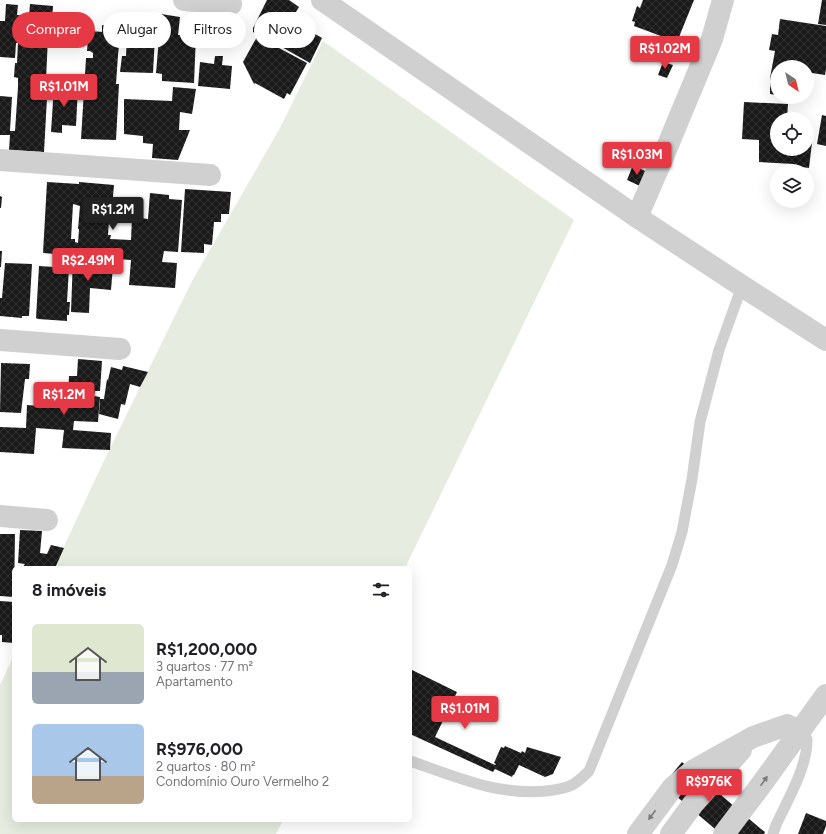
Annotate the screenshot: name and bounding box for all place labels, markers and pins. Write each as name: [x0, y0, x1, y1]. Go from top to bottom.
pin: R$1.02M: [628, 36, 702, 70]
pin: R$1.01M: [27, 74, 101, 108]
pin: R$1.03M: [600, 142, 674, 176]
pin: R$1.2M: [80, 197, 146, 231]
pin: R$2.49M: [51, 248, 125, 282]
pin: R$1.2M: [31, 382, 97, 416]
pin: R$1.01M: [428, 696, 502, 730]
pin: R$976K: [676, 769, 742, 803]

